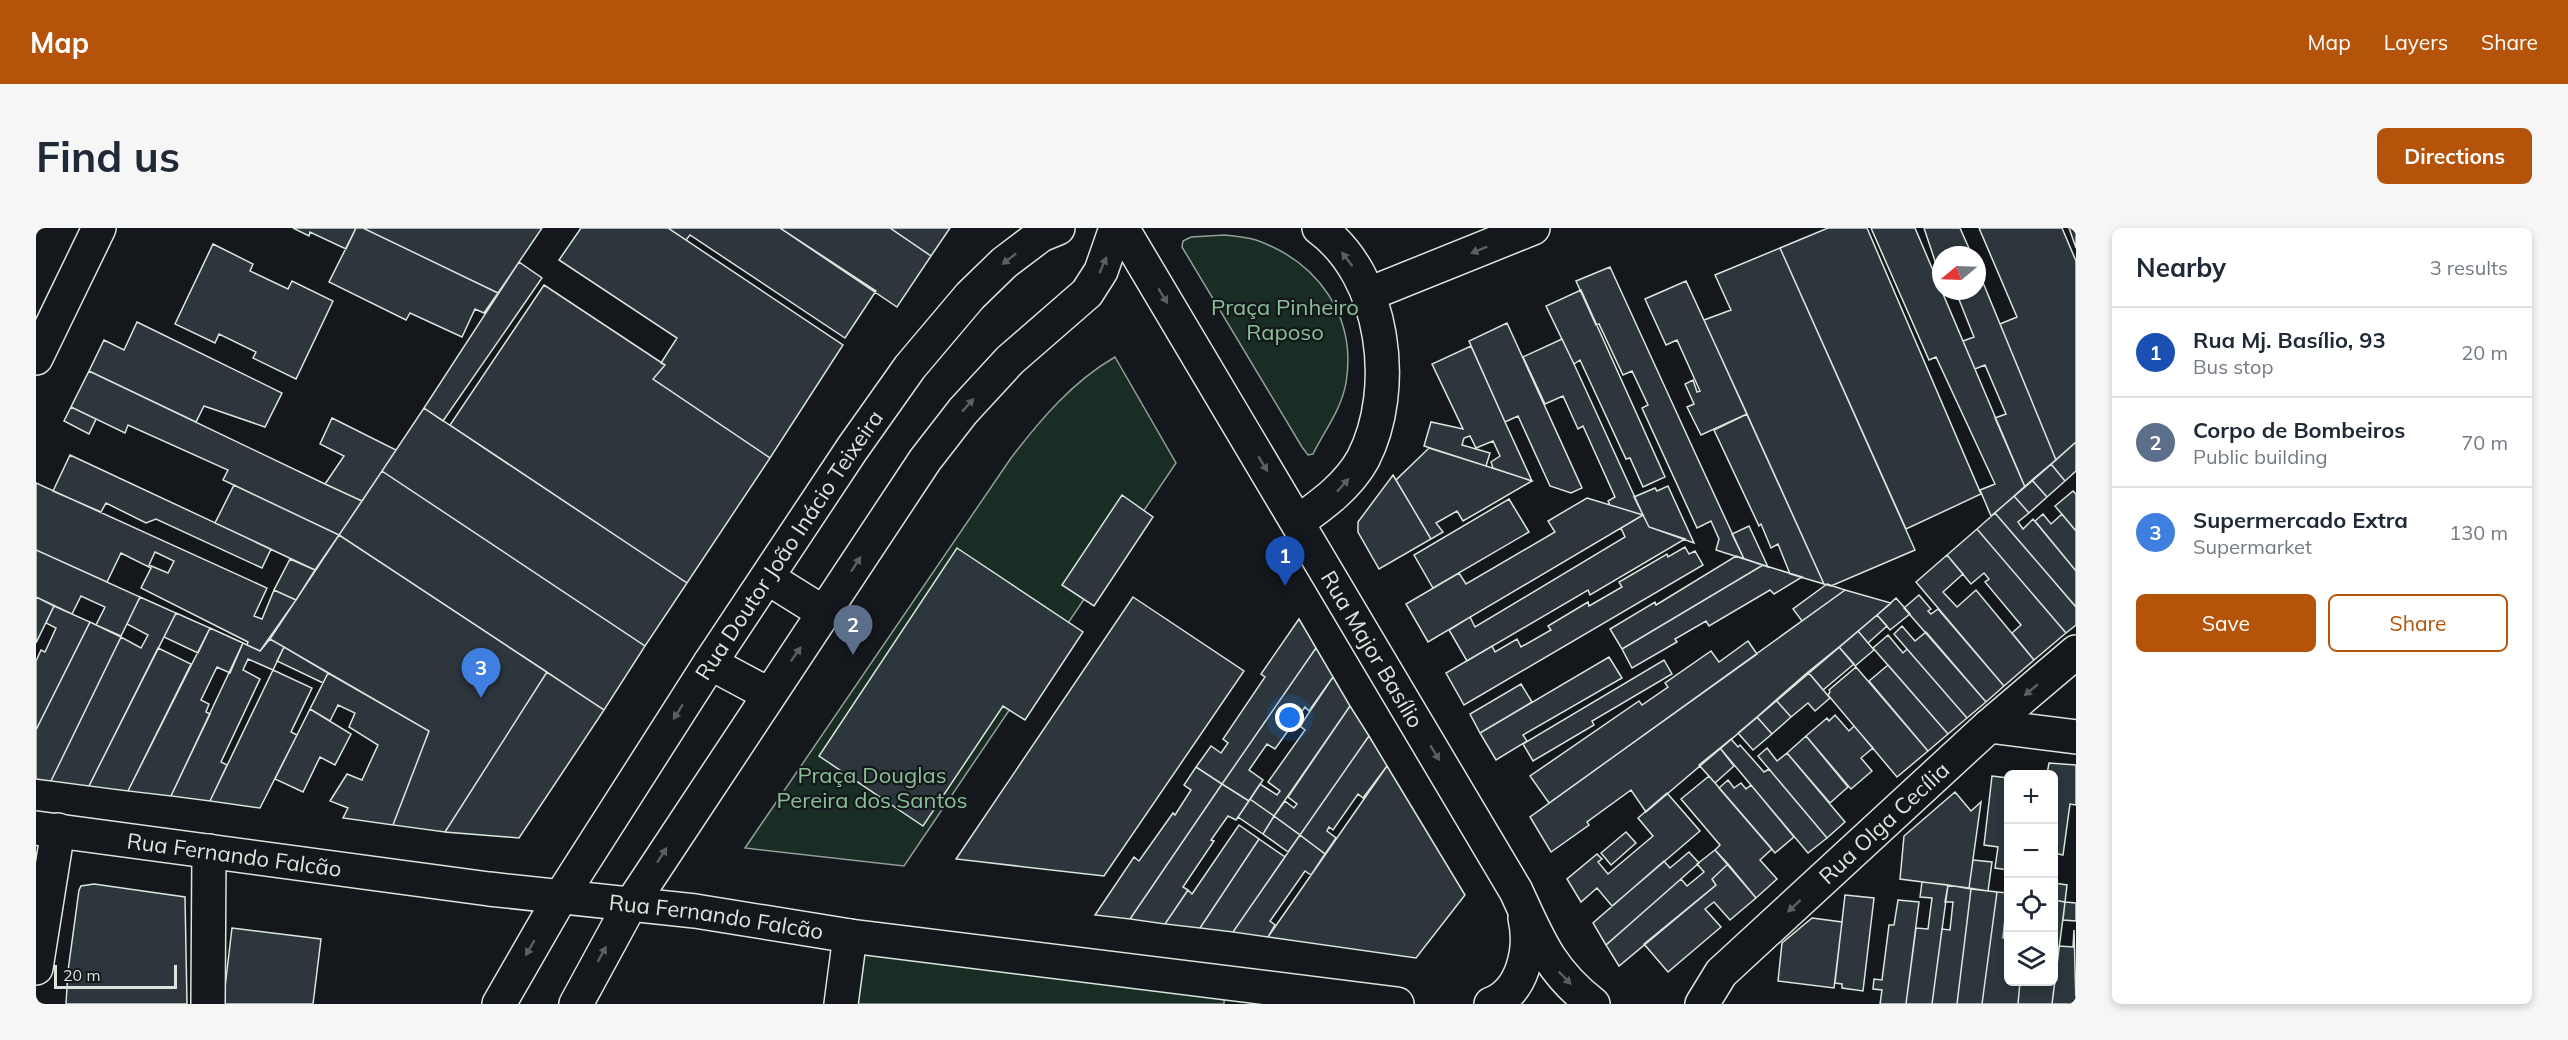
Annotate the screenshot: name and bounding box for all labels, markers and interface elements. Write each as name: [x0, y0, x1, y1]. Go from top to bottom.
text: Map: [30, 25, 89, 60]
text: Map: [2308, 29, 2351, 55]
text: Layers: [2384, 29, 2448, 55]
text: Share: [2481, 29, 2538, 55]
button: Directions: [2377, 128, 2532, 184]
text: Find us: [36, 130, 180, 183]
one-way arrow: [1469, 245, 1487, 255]
north arrow: [1932, 246, 1986, 300]
one-way arrow: [1341, 251, 1353, 266]
text: Nearby: [2136, 251, 2226, 284]
one-way arrow: [1002, 253, 1017, 265]
text: 3 results: [2430, 255, 2508, 280]
one-way arrow: [1098, 257, 1107, 274]
one-way arrow: [1158, 288, 1169, 304]
park label: Praça Pinheiro Raposo: [1211, 293, 1359, 346]
text: Rua Mj. Basílio, 93: [2193, 326, 2386, 354]
text: 1: [2150, 340, 2162, 365]
text: 20 m: [2461, 340, 2508, 365]
text: Bus stop: [2193, 354, 2273, 379]
one-way arrow: [961, 398, 974, 413]
street label: Rua Doutor João Inácio Teixeira: [689, 405, 889, 685]
text: Corpo de Bombeiros: [2193, 416, 2405, 444]
text: 2: [2150, 430, 2162, 455]
text: 70 m: [2461, 430, 2508, 455]
text: Public building: [2193, 444, 2328, 469]
one-way arrow: [1258, 456, 1268, 473]
one-way arrow: [1336, 478, 1349, 493]
text: Supermercado Extra: [2193, 506, 2408, 534]
text: 3: [2150, 520, 2162, 545]
text: 130 m: [2449, 520, 2508, 545]
text: Supermarket: [2193, 534, 2312, 559]
pin: 1: [1266, 536, 1304, 586]
one-way arrow: [851, 556, 862, 572]
street label: Rua Major Basílio: [1315, 566, 1430, 733]
button: Save: [2136, 594, 2316, 652]
button: Share: [2328, 594, 2508, 652]
pin: 2: [834, 606, 872, 655]
one-way arrow: [790, 646, 802, 662]
pin: 3: [462, 648, 500, 698]
one-way arrow: [2024, 683, 2039, 696]
your location: [1275, 703, 1304, 732]
one-way arrow: [673, 704, 684, 720]
one-way arrow: [1429, 745, 1440, 761]
street label: Rua Olga Cecília: [1813, 756, 1955, 890]
park label: Praça Douglas Pereira dos Santos: [777, 761, 967, 814]
map controls: [2004, 770, 2058, 986]
button: +: [2004, 770, 2058, 824]
button: −: [2004, 824, 2058, 878]
street label: Rua Fernando Falcão: [125, 826, 343, 883]
one-way arrow: [657, 847, 668, 863]
button: locate: [2004, 878, 2058, 932]
street label: Rua Fernando Falcão: [608, 888, 826, 946]
one-way arrow: [1787, 899, 1802, 912]
button: layers: [2004, 932, 2058, 986]
one-way arrow: [525, 940, 536, 956]
one-way arrow: [597, 946, 608, 962]
scale bar: [54, 962, 177, 990]
text: 20 m: [63, 965, 100, 985]
one-way arrow: [1557, 971, 1571, 985]

